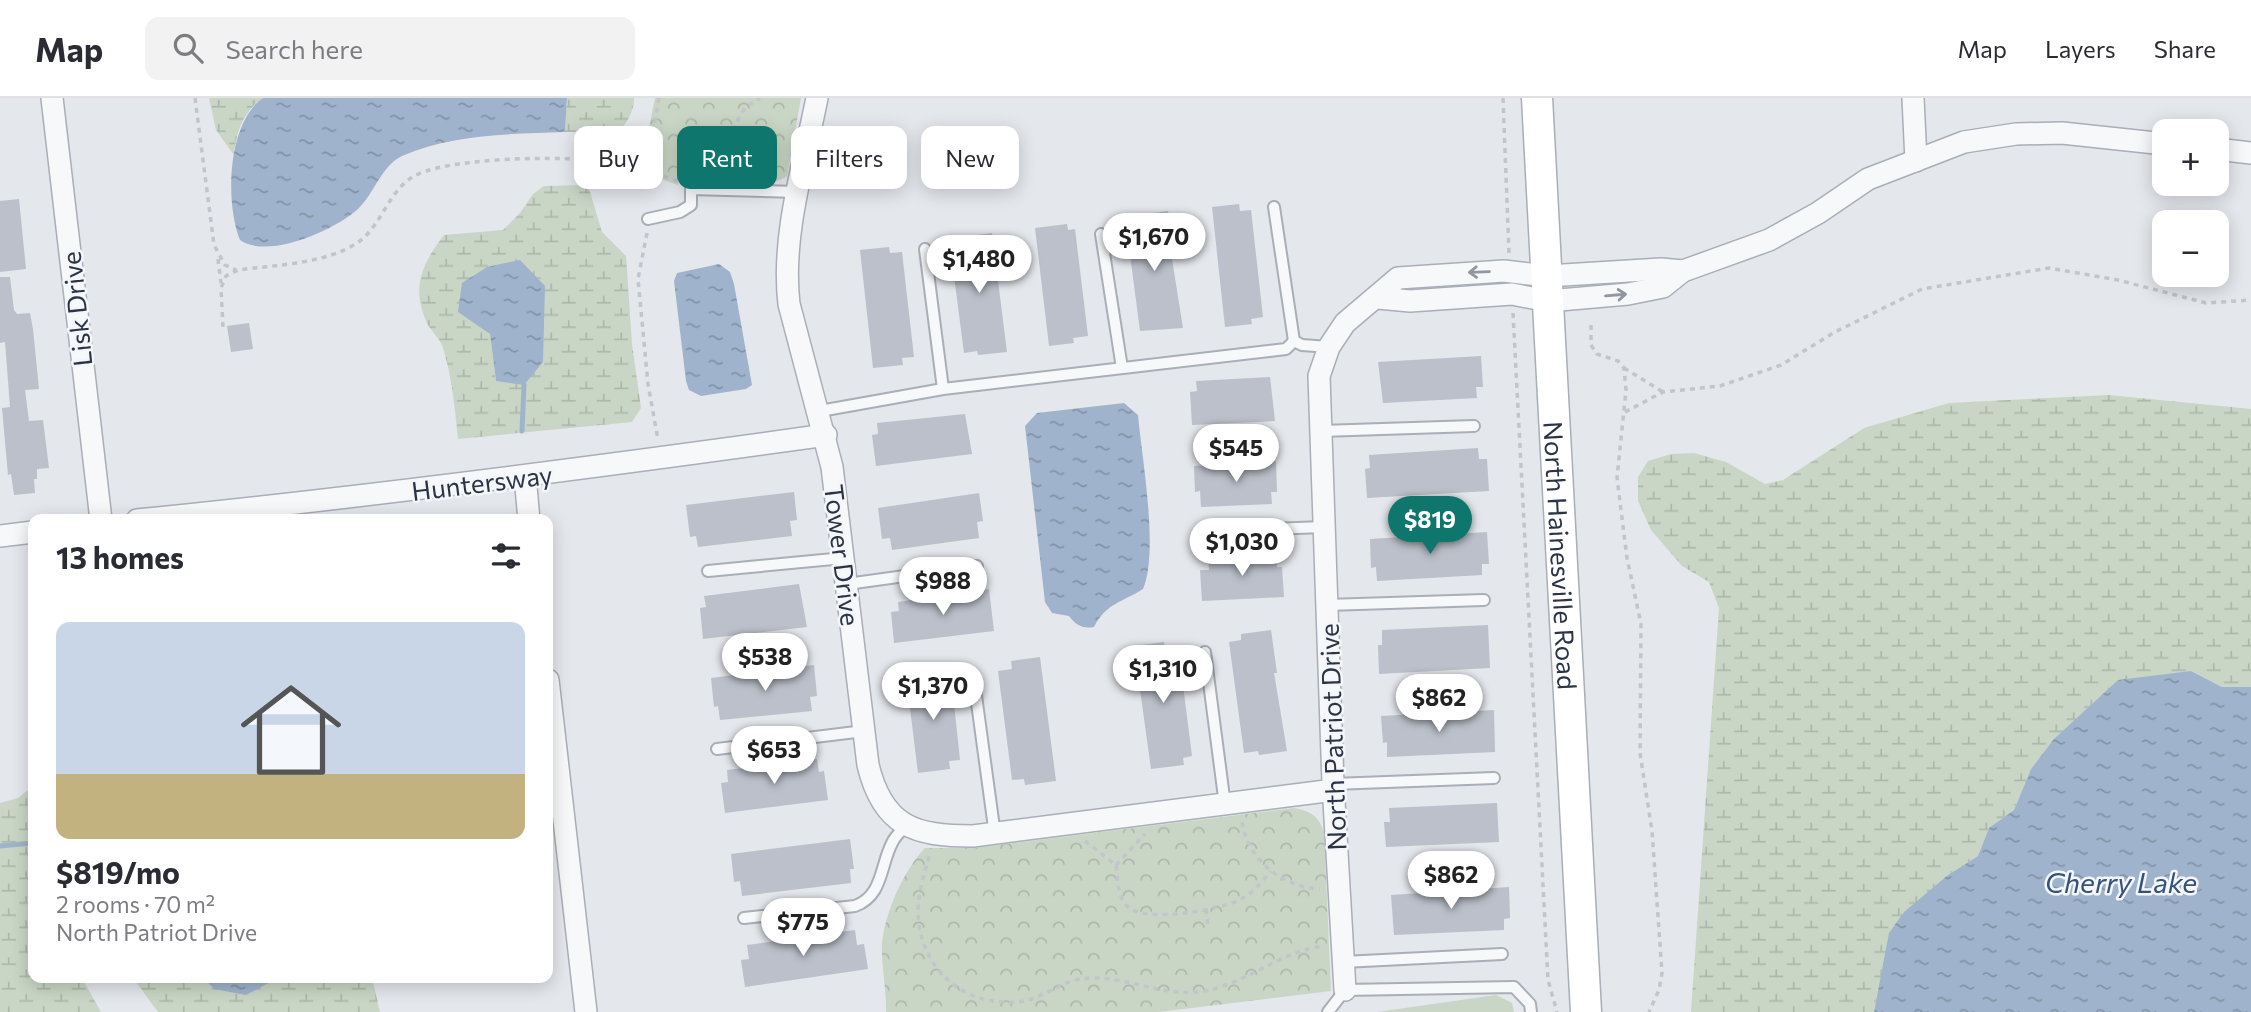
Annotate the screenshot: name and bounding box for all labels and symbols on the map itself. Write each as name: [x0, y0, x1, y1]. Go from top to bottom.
pin: $1,670: [1097, 214, 1211, 273]
pin: $1,480: [922, 236, 1036, 295]
street label: Lisk Drive: [55, 250, 97, 368]
one-way arrow: [1467, 265, 1490, 278]
one-way arrow: [1604, 288, 1627, 301]
street label: North Hainesville Road: [1539, 420, 1584, 690]
pin: $545: [1195, 424, 1277, 484]
street label: Huntersway: [410, 458, 554, 506]
street label: Tower Drive: [819, 483, 867, 627]
pin: $819: [1389, 496, 1471, 556]
pin: $1,030: [1185, 518, 1299, 578]
pin: $988: [902, 558, 984, 617]
street label: North Patriot Drive: [1313, 623, 1351, 851]
pin: $538: [724, 634, 806, 693]
pin: $1,310: [1106, 646, 1220, 705]
pin: $1,370: [876, 662, 990, 722]
pin: $862: [1398, 674, 1480, 734]
pin: $653: [733, 726, 815, 786]
pin: $862: [1410, 852, 1492, 911]
water label: Cherry Lake: [2045, 865, 2197, 899]
pin: $775: [762, 898, 844, 958]

